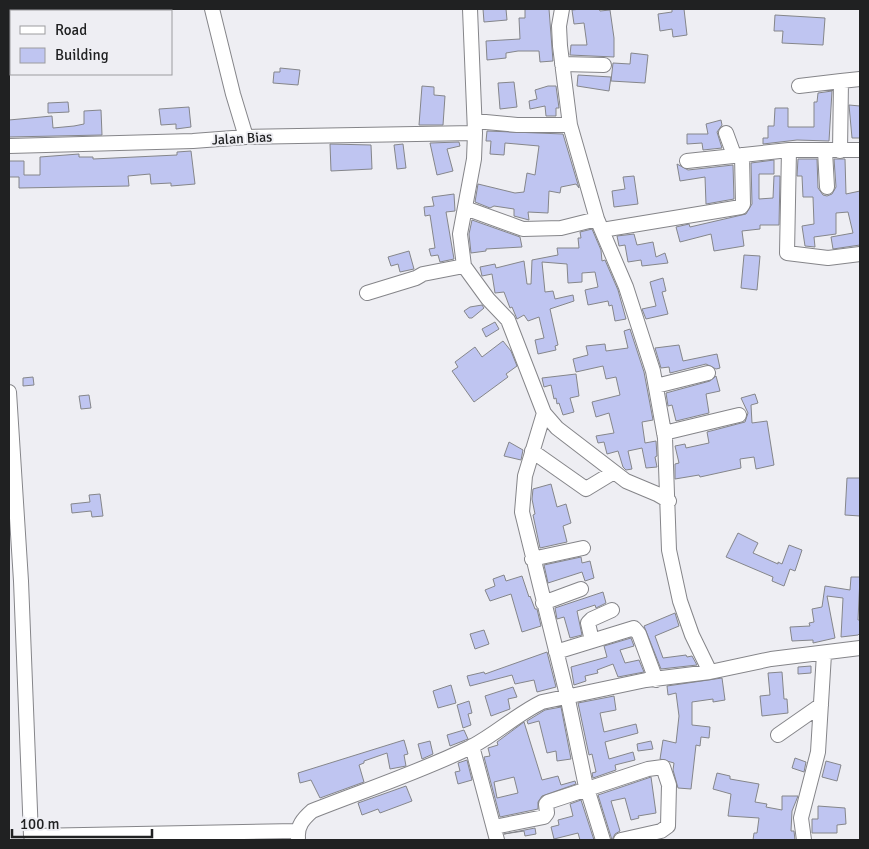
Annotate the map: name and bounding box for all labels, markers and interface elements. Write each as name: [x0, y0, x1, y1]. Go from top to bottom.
legend: [10, 10, 172, 75]
text: Road: [55, 21, 87, 39]
text: Building: [55, 46, 109, 64]
street label: Jalan Bias: [211, 128, 273, 149]
scale bar: [12, 806, 152, 838]
text: 100 m: [20, 815, 60, 833]

